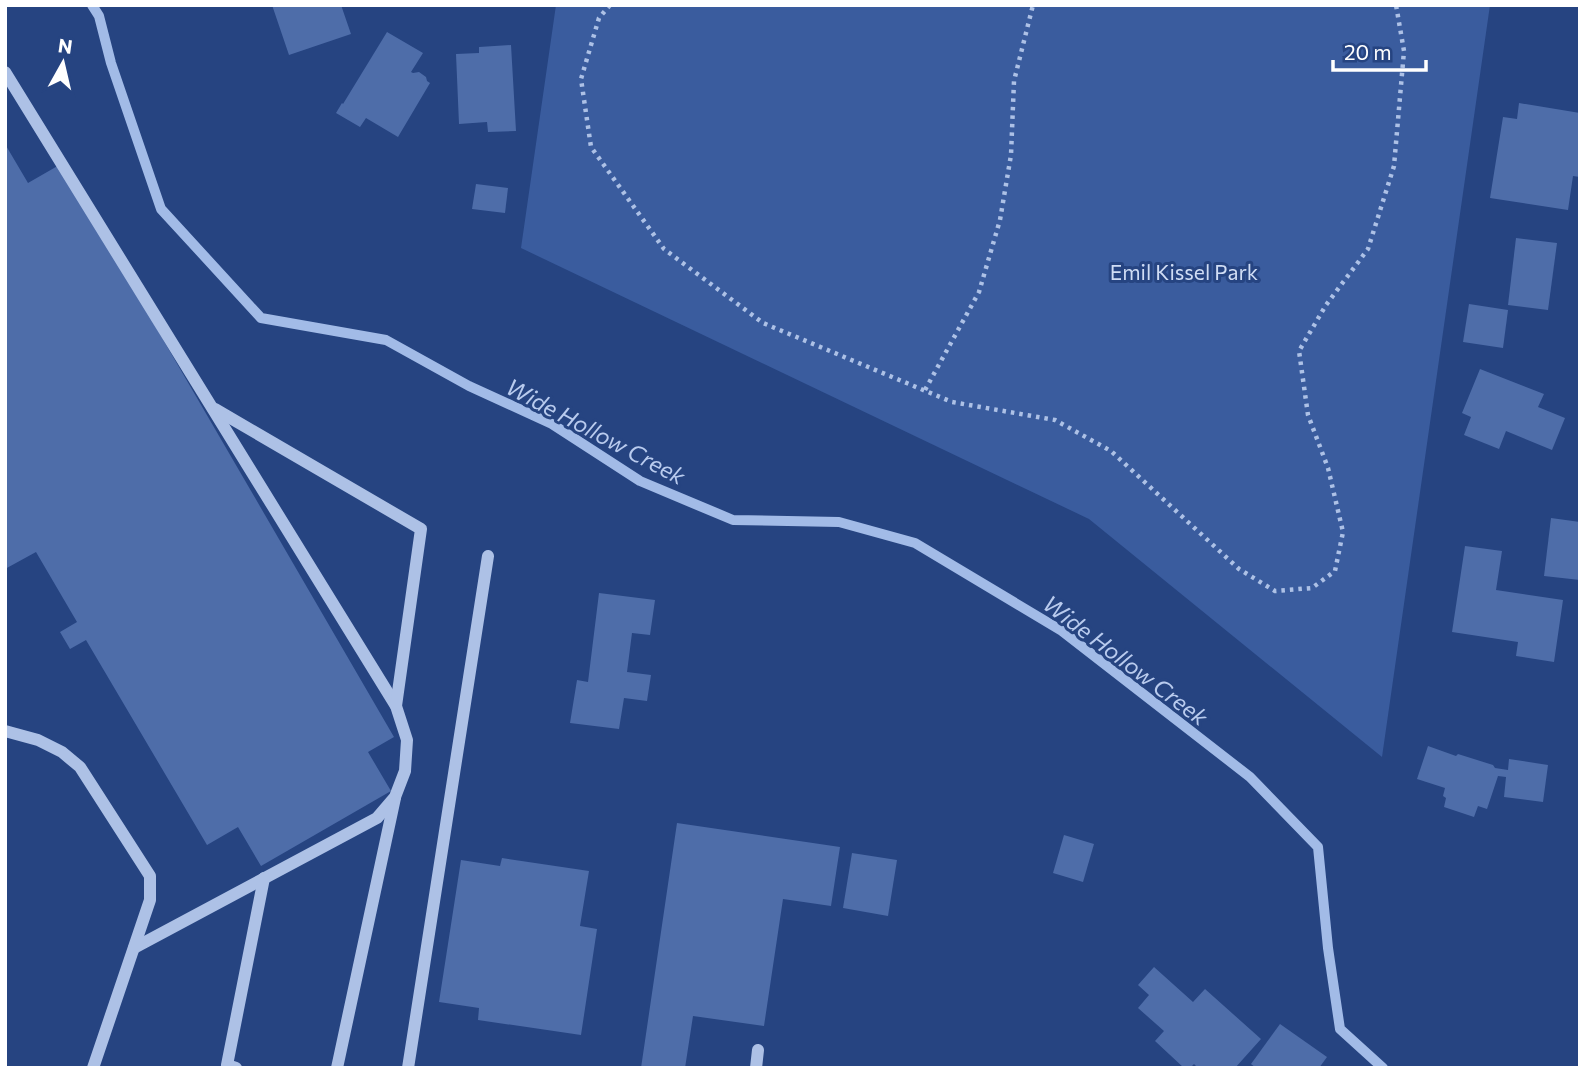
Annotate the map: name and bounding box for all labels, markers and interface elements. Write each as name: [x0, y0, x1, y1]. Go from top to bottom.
north arrow: [28, 28, 98, 98]
scale bar: [1333, 28, 1426, 72]
text: N: [57, 33, 74, 58]
text: 20 m: [1344, 39, 1392, 64]
park label: Emil Kissel Park: [1110, 259, 1258, 284]
water label: Wide Hollow Creek: [502, 372, 691, 490]
water label: Wide Hollow Creek: [1038, 589, 1214, 731]

